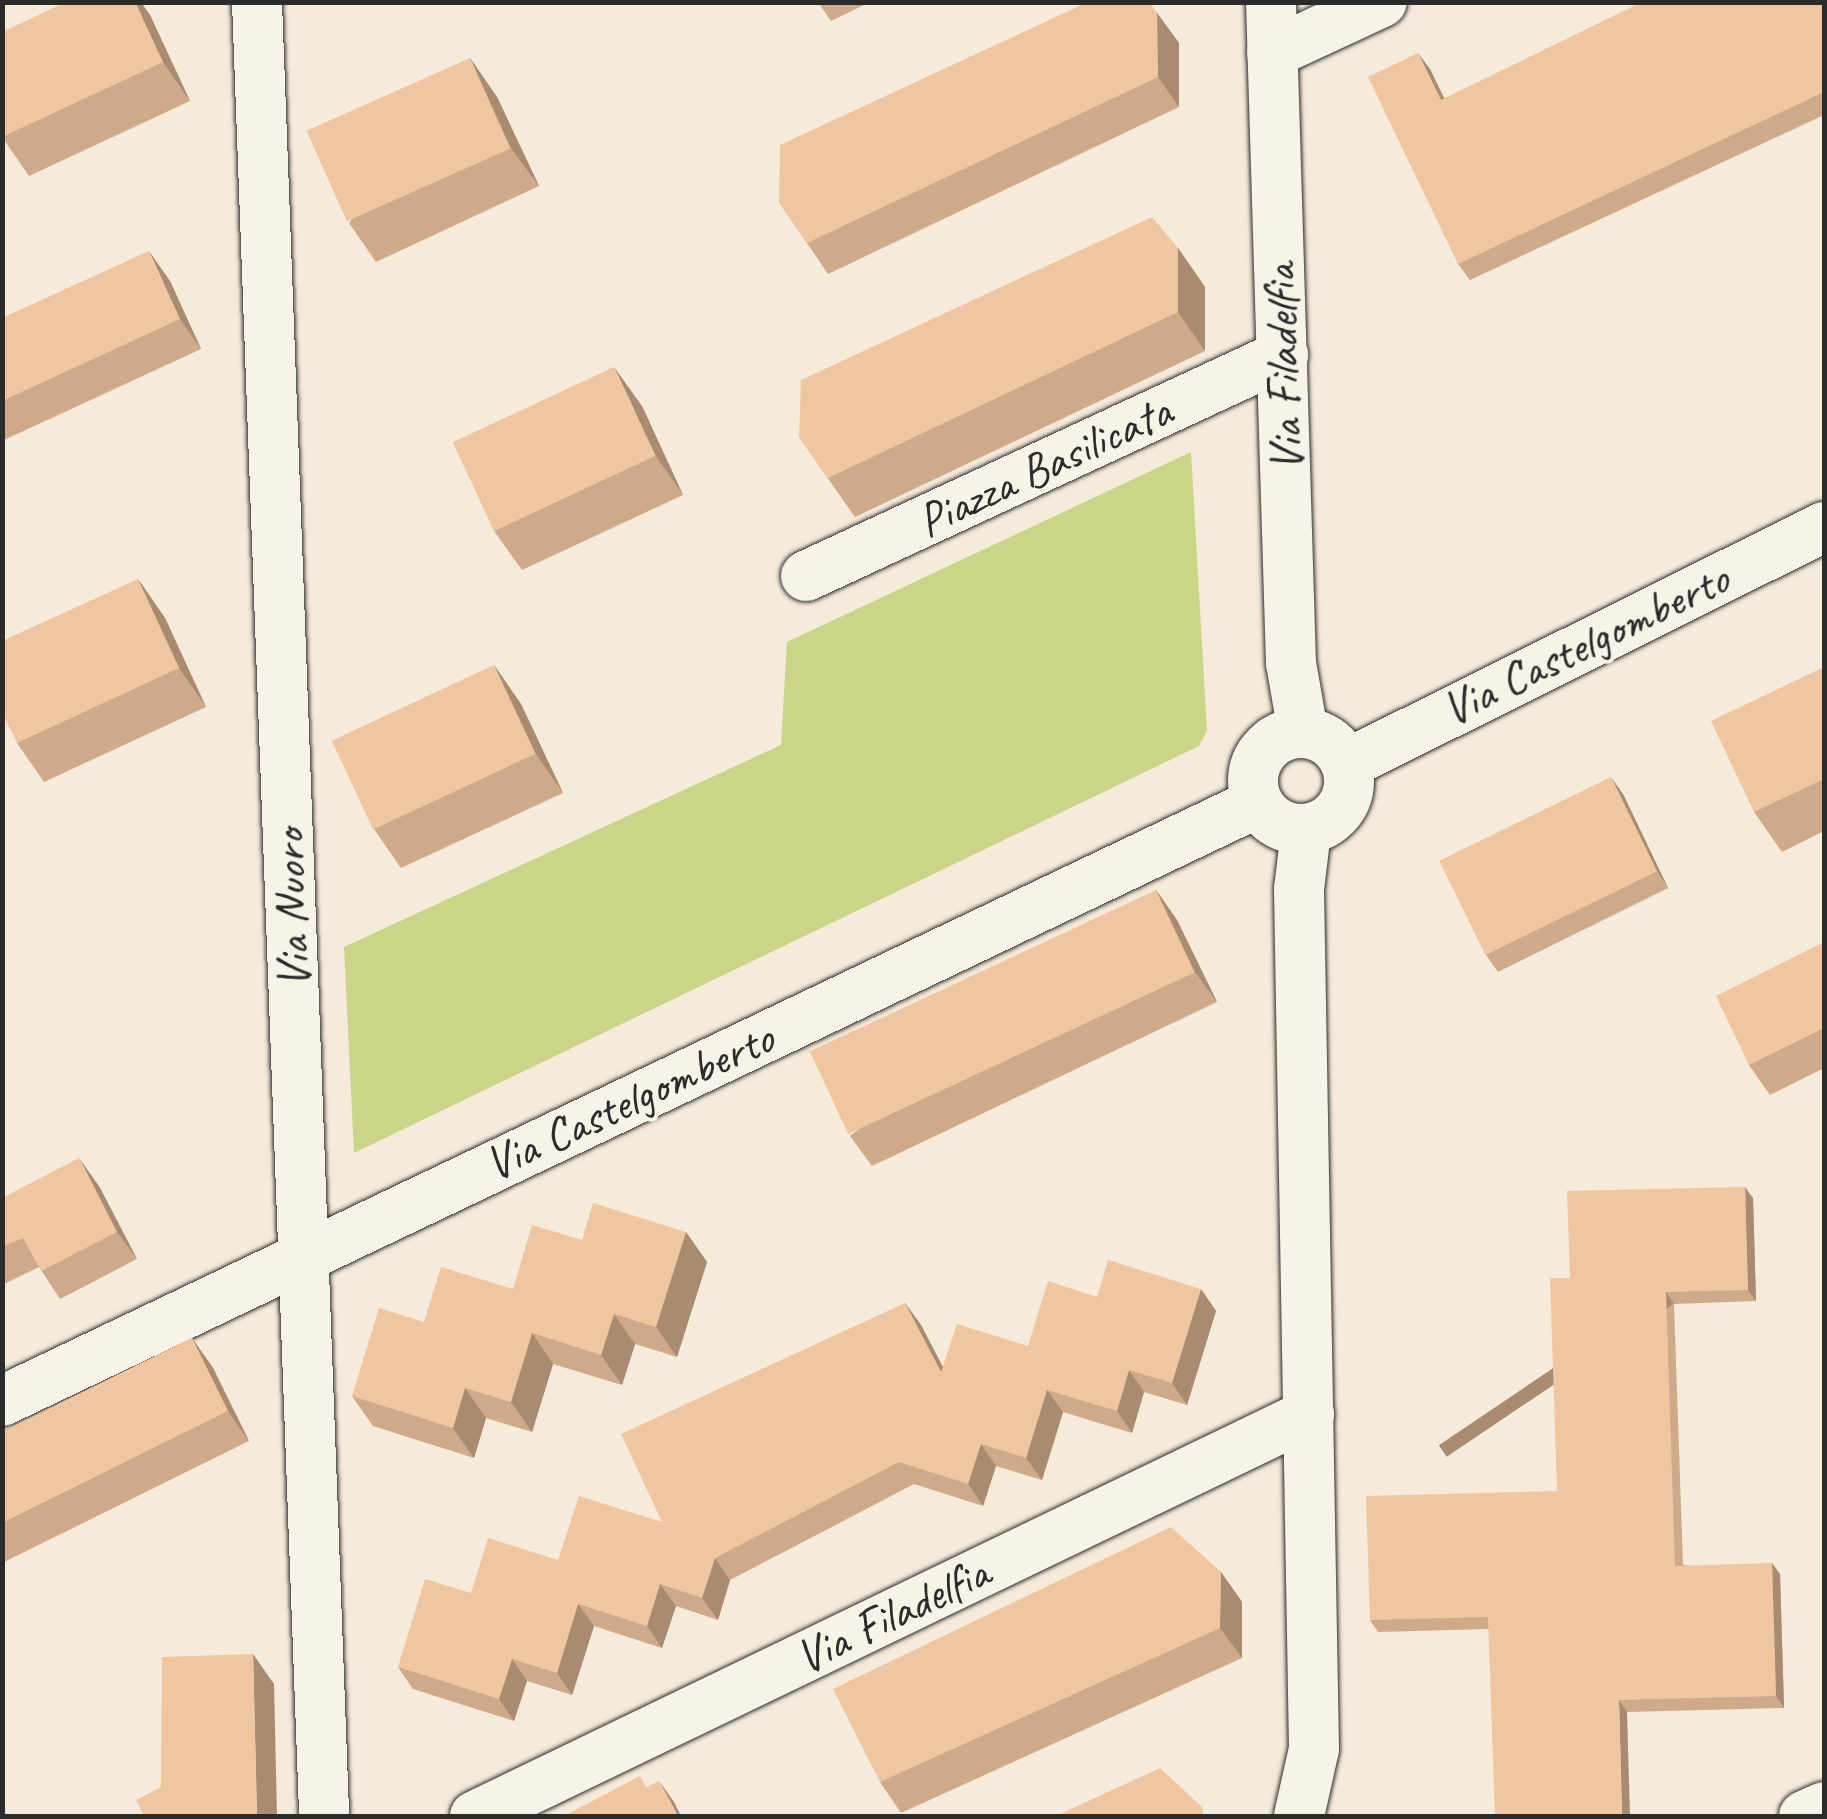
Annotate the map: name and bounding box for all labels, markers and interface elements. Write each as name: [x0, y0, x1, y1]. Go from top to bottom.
street label: Via Filadelfia: [1251, 263, 1315, 473]
street label: Piazza Basilicata: [907, 382, 1181, 550]
street label: Via Castelgomberto: [1432, 550, 1738, 738]
street label: Via Nuoro: [259, 828, 323, 990]
street label: Via Castelgomberto: [475, 1009, 783, 1193]
street label: Via Filadelfia: [786, 1544, 998, 1686]

